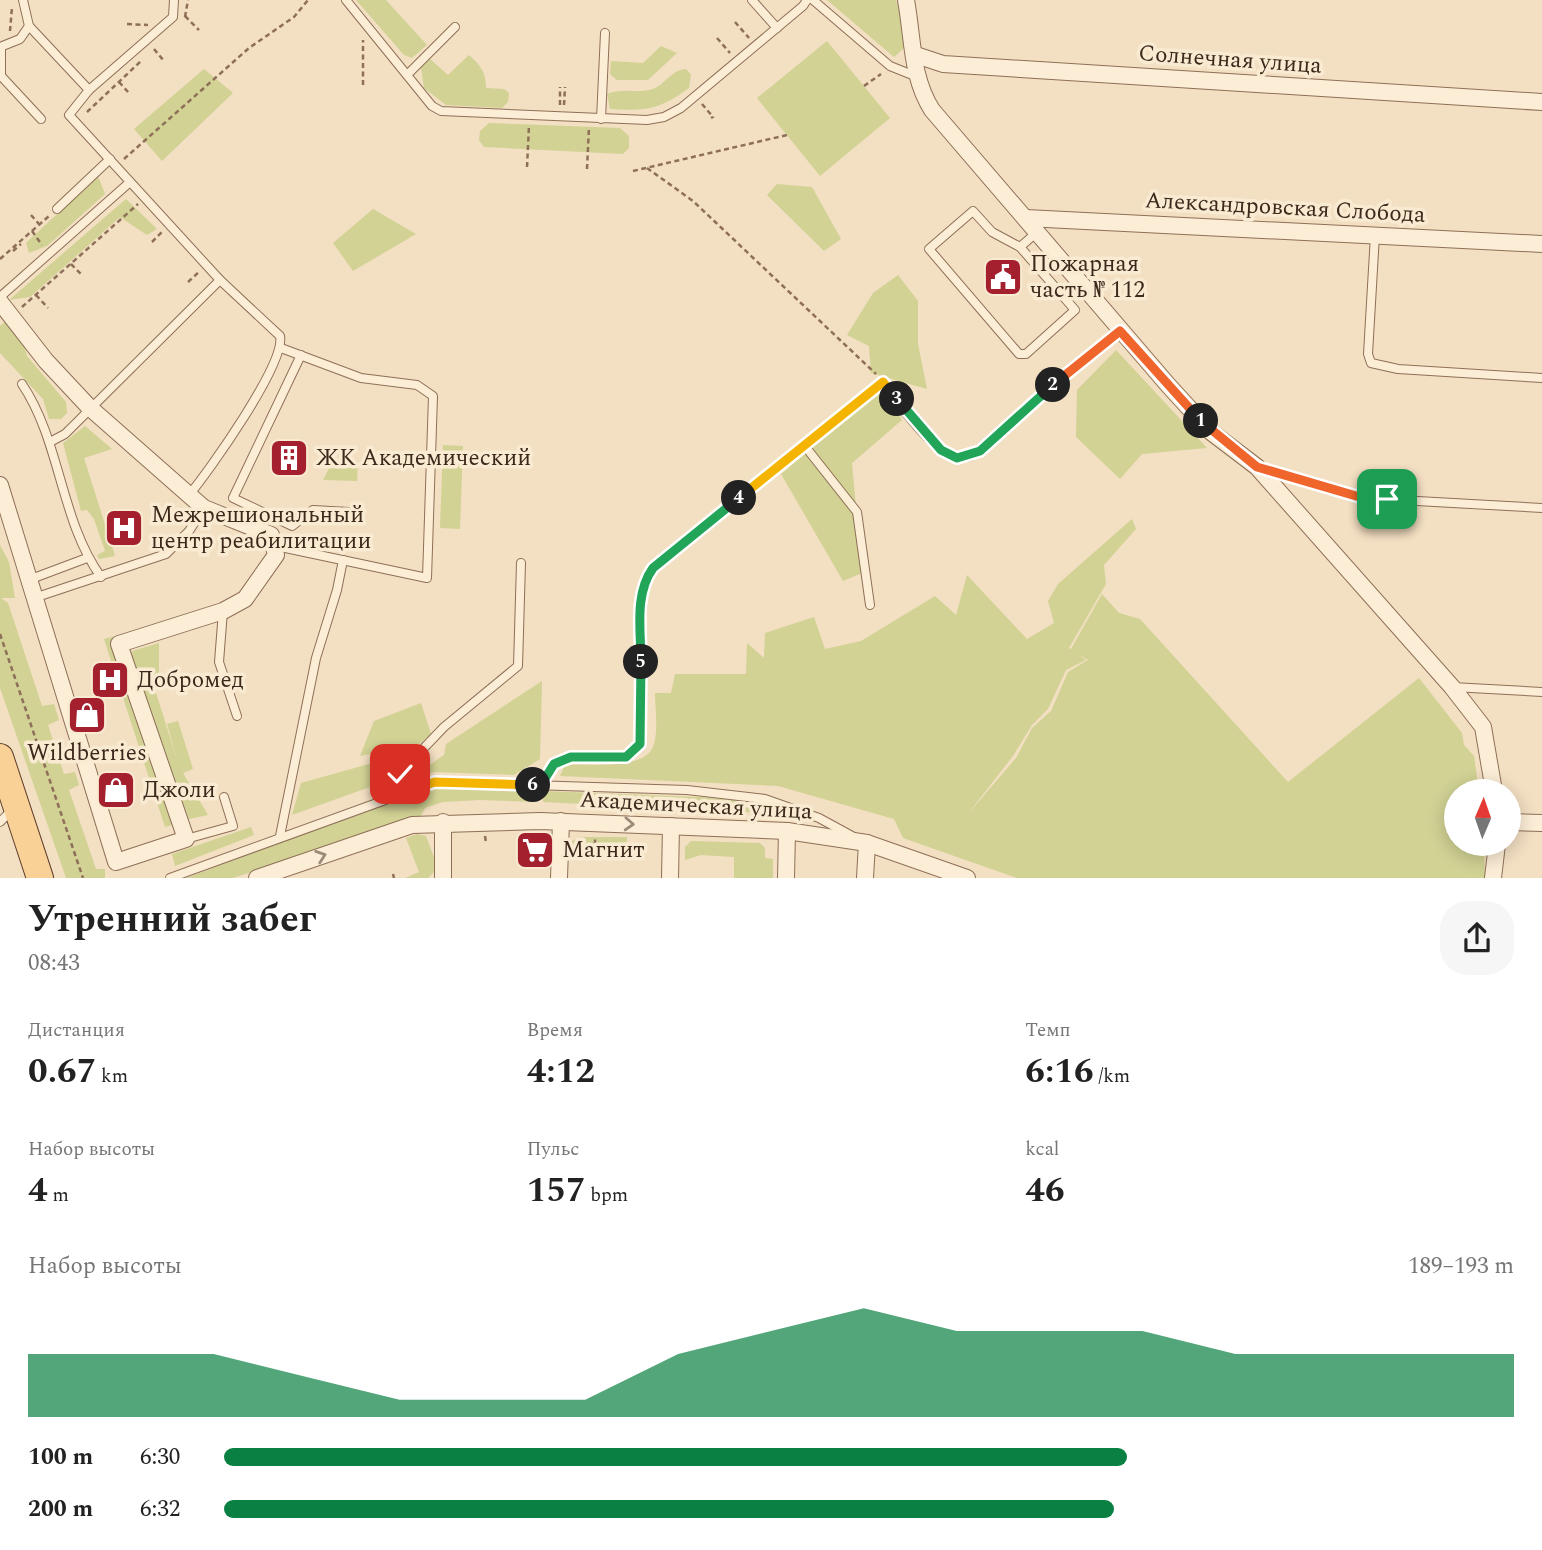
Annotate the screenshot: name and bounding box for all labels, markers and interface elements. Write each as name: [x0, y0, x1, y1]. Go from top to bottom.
street label: Солнечная улица: [1137, 36, 1323, 84]
street label: Александровская Слобода: [1144, 183, 1426, 233]
place label: Пожарная часть № 112: [1030, 247, 1145, 308]
public building icon: Пожарная часть № 112: [982, 256, 1024, 298]
pin: 2: [1036, 368, 1070, 402]
text: 2: [1047, 370, 1058, 399]
pin: 3: [880, 382, 914, 416]
text: 3: [891, 384, 902, 413]
pin: 1: [1184, 404, 1218, 438]
text: 1: [1195, 406, 1206, 435]
building icon: ЖК Академический: [268, 437, 310, 479]
place label: ЖК Академический: [316, 441, 531, 476]
pin: [1357, 469, 1417, 529]
pin: 4: [722, 480, 756, 516]
icon: arrive: [1368, 480, 1406, 518]
text: 4: [733, 483, 744, 512]
place label: Межрешиональный центр реабилитации: [151, 498, 371, 559]
hospital icon: Межрешиональный центр реабилитации: [103, 507, 145, 549]
pin: 5: [624, 644, 658, 680]
text: 5: [635, 647, 646, 676]
hospital icon: Добромед: [89, 659, 131, 701]
place label: Добромед: [137, 663, 244, 698]
shop icon: Wildberries: [66, 694, 108, 736]
place label: Wildberries: [27, 736, 147, 771]
pin: [370, 744, 430, 804]
icon: check: [381, 755, 419, 793]
pin: 6: [516, 768, 550, 802]
shop icon: Джоли: [95, 769, 137, 811]
text: 6: [527, 770, 538, 799]
place label: Джоли: [143, 773, 216, 808]
north arrow: [1444, 779, 1521, 856]
map controls: [1444, 779, 1521, 856]
street label: Академическая улица: [579, 782, 813, 830]
one-way arrow: [624, 816, 635, 831]
supermarket icon: Магнит: [514, 829, 556, 871]
place label: Магнит: [562, 833, 645, 868]
one-way arrow: [315, 850, 327, 864]
text: Утренний забег: [28, 891, 317, 949]
button: share: [1440, 901, 1514, 975]
text: 08:43: [28, 946, 80, 981]
text: Дистанция: [28, 1016, 125, 1045]
text: Время: [527, 1016, 583, 1045]
text: Темп: [1025, 1016, 1071, 1045]
text: 0.67: [28, 1045, 96, 1098]
text: 4:12: [527, 1045, 595, 1098]
text: 6:16: [1025, 1045, 1094, 1098]
text: km: [96, 1062, 128, 1091]
text: /km: [1094, 1062, 1130, 1091]
text: Набор высоты: [28, 1135, 155, 1164]
text: Пульс: [527, 1135, 579, 1164]
text: kcal: [1025, 1135, 1059, 1164]
text: 4: [28, 1164, 48, 1217]
text: 157: [527, 1164, 586, 1217]
text: 46: [1025, 1164, 1065, 1217]
text: m: [48, 1181, 69, 1210]
text: bpm: [586, 1181, 628, 1210]
text: Набор высоты: [28, 1249, 182, 1284]
text: 189–193 m: [1408, 1249, 1514, 1284]
text: 100 m: [28, 1440, 93, 1475]
text: 6:30: [140, 1440, 180, 1475]
text: 200 m: [28, 1492, 93, 1527]
text: 6:32: [140, 1492, 180, 1527]

